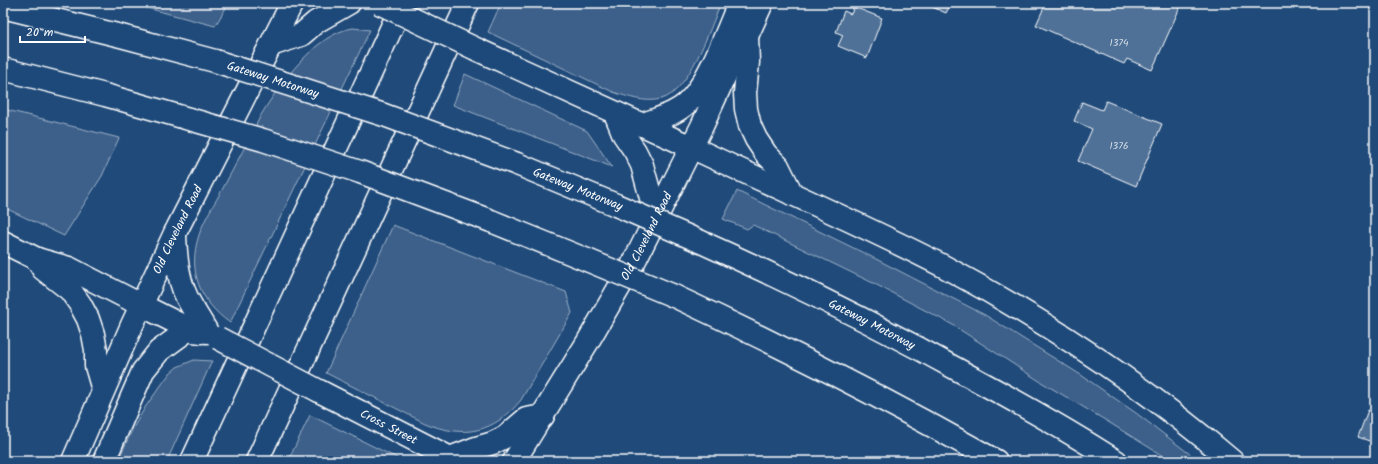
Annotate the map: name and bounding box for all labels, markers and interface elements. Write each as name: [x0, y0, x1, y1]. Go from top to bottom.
scale bar: [20, 18, 85, 44]
text: 20 m: [26, 23, 54, 42]
house number: 1374: [1110, 35, 1129, 51]
street label: Gateway Motorway: [225, 56, 322, 104]
house number: 1376: [1109, 138, 1129, 154]
street label: Gateway Motorway: [530, 163, 626, 216]
street label: Old Cleveland Road: [148, 181, 208, 277]
street label: Old Cleveland Road: [616, 188, 678, 284]
street label: Gateway Motorway: [825, 294, 919, 355]
street label: Cross Street: [356, 404, 421, 450]

